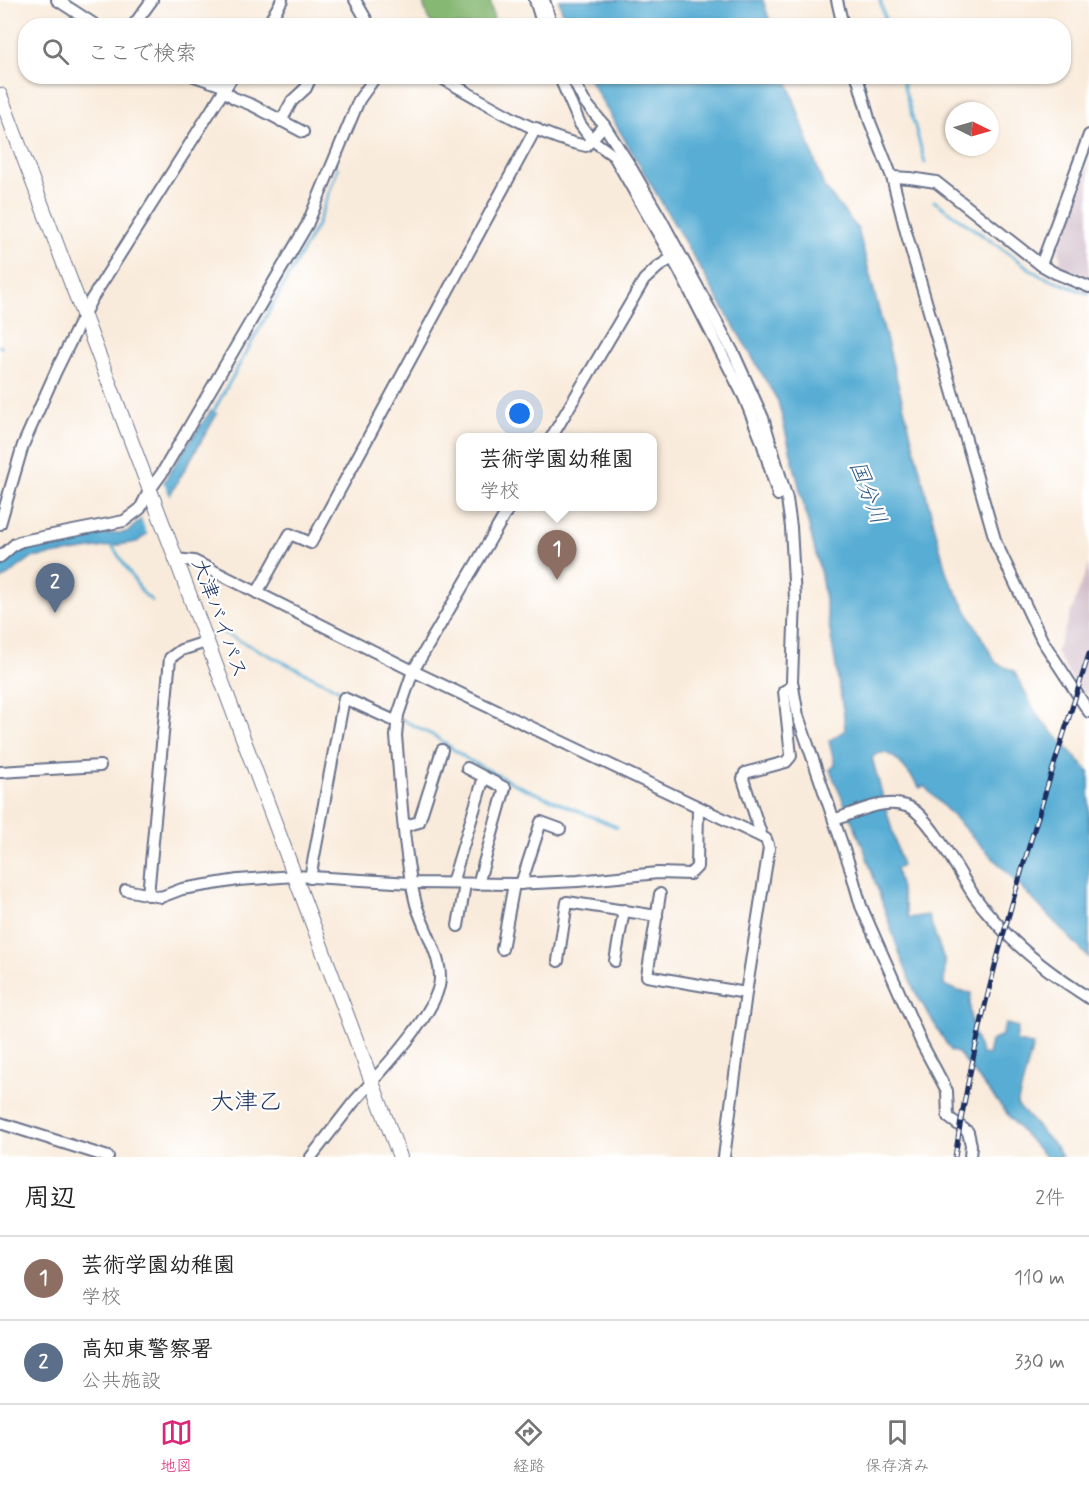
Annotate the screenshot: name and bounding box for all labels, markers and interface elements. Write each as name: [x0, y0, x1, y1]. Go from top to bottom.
search box: [18, 18, 1071, 84]
icon: search: [39, 35, 72, 68]
text: ここで検索: [87, 40, 197, 68]
north arrow: [945, 102, 999, 156]
your location: [505, 399, 534, 428]
popup: [456, 433, 657, 511]
text: 芸術学園幼稚園: [479, 446, 634, 474]
water label: 国分川: [842, 457, 892, 529]
text: 学校: [479, 478, 519, 505]
pin: 1: [538, 530, 576, 580]
street label: 大津バイパス: [184, 555, 254, 682]
pin: 2: [36, 564, 74, 613]
district label: 大津乙: [210, 1087, 282, 1118]
text: 周辺: [24, 1182, 76, 1216]
text: 2件: [1035, 1185, 1065, 1212]
text: 芸術学園幼稚園: [81, 1252, 235, 1280]
text: 1: [39, 1265, 48, 1292]
text: 110 m: [1014, 1265, 1065, 1292]
text: 学校: [81, 1284, 121, 1311]
text: 高知東警察署: [81, 1336, 213, 1364]
text: 2: [39, 1349, 48, 1376]
text: 330 m: [1014, 1349, 1065, 1376]
text: 公共施設: [81, 1368, 161, 1395]
tab: 地図: [160, 1416, 193, 1477]
tab: 経路: [512, 1416, 545, 1477]
tab: 保存済み: [865, 1416, 929, 1477]

